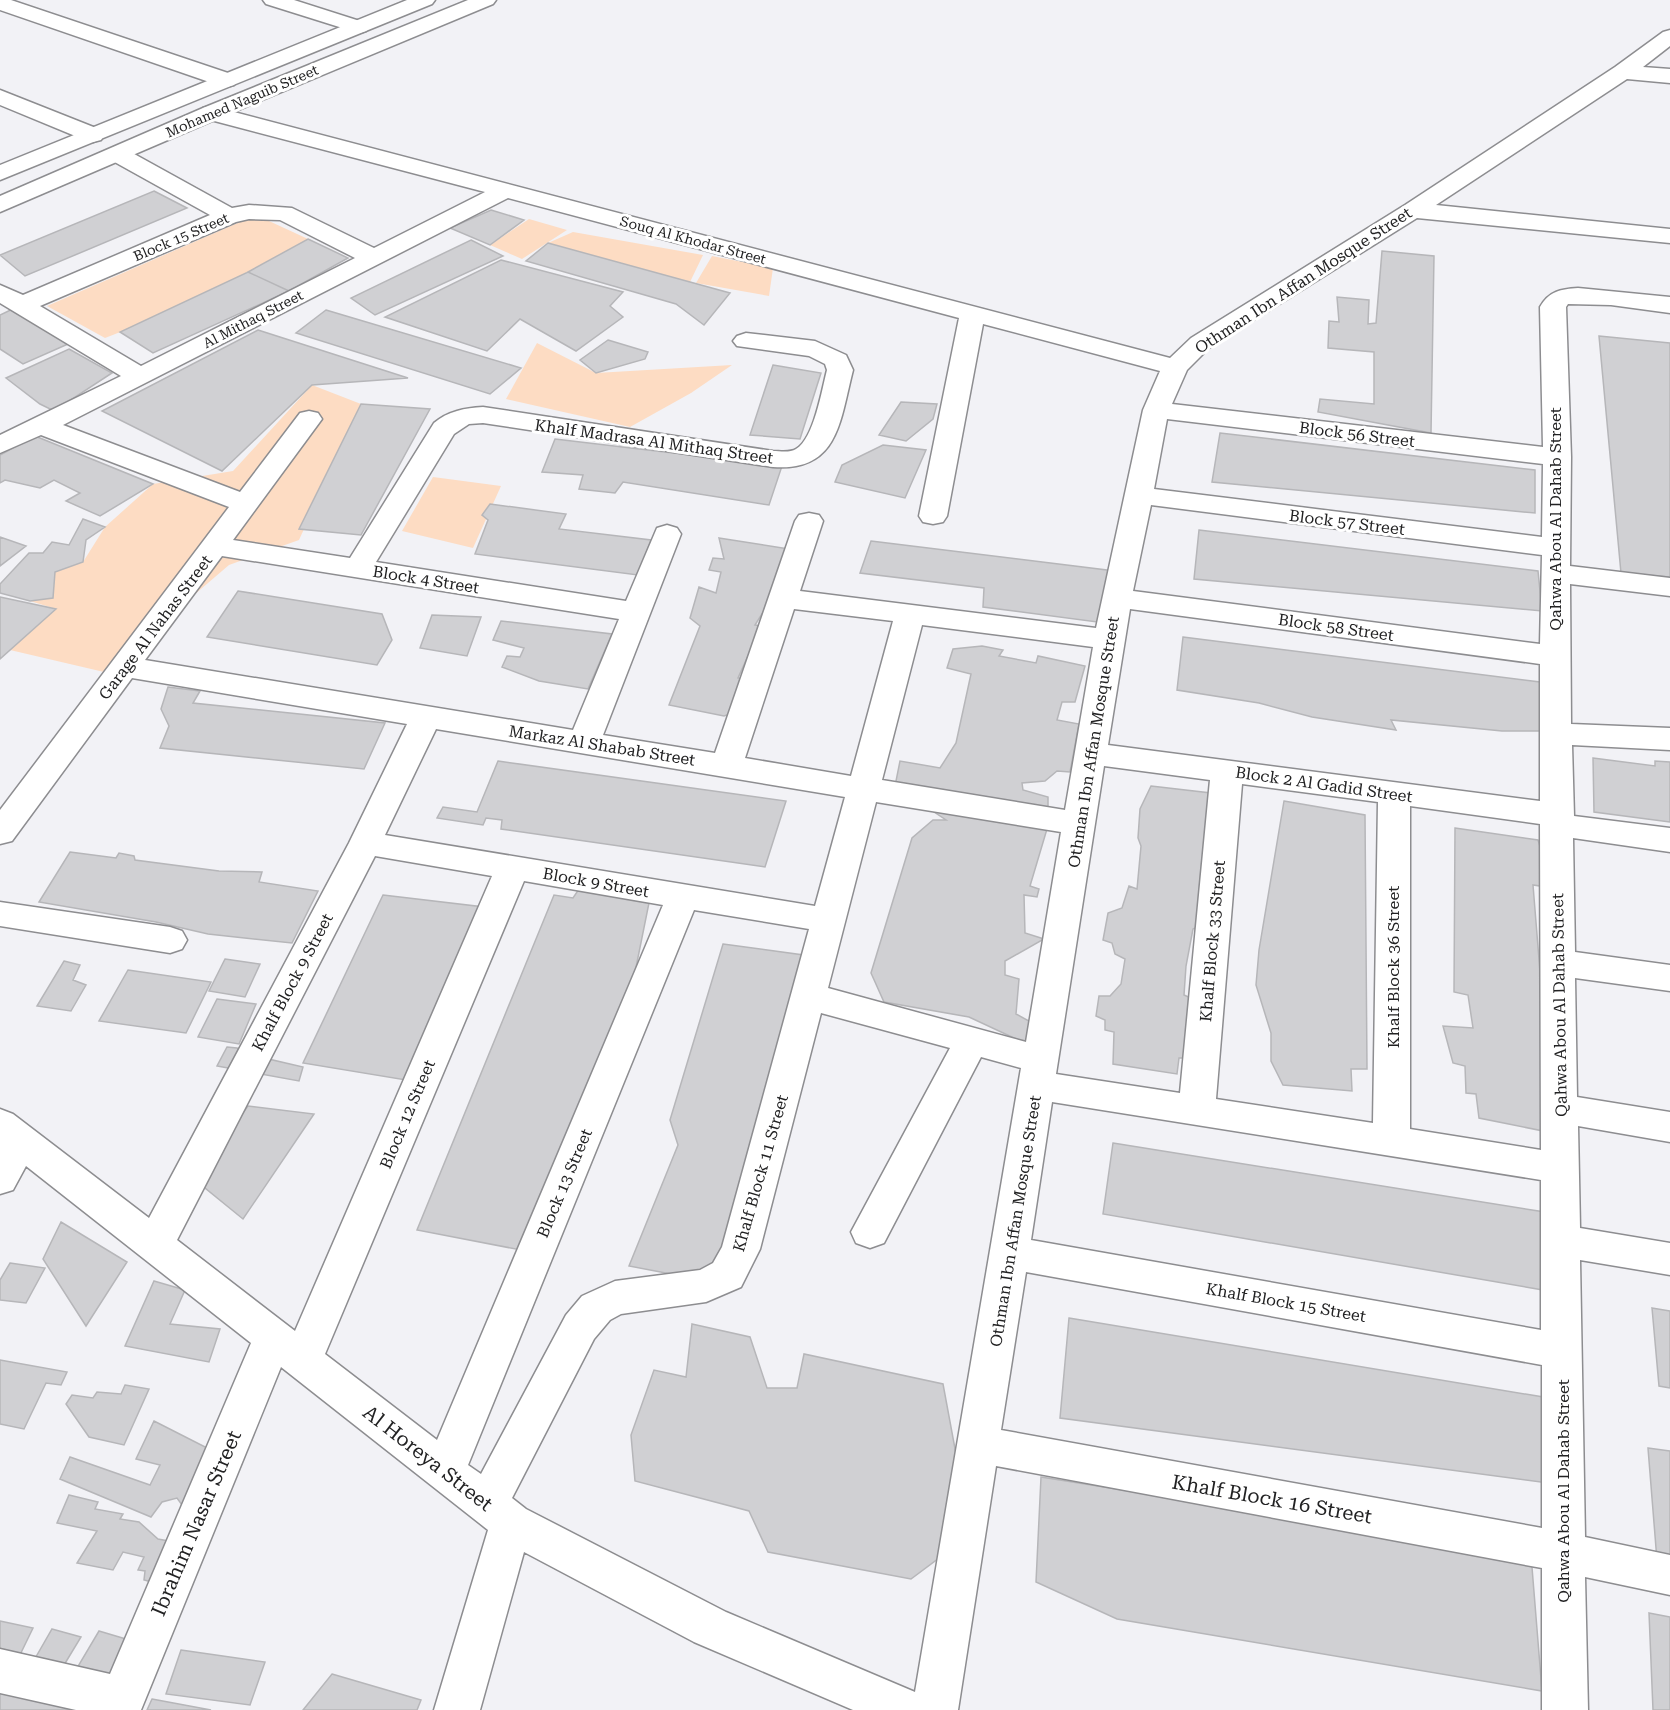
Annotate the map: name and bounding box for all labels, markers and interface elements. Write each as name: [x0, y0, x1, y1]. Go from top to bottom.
street label: Mohamed Naguib Street: [163, 62, 321, 140]
street label: Othman Ibn Affan Mosque Street: [1191, 203, 1415, 358]
street label: Block 15 Street: [131, 210, 231, 264]
street label: Souq Al Khodar Street: [618, 213, 768, 267]
street label: Al Mithaq Street: [200, 287, 306, 351]
street label: Qahwa Abou Al Dahab Street: [1546, 407, 1565, 631]
street label: Khalf Madrasa Al Mithaq Street: [533, 415, 774, 468]
street label: Block 56 Street: [1298, 418, 1416, 451]
street label: Block 57 Street: [1288, 506, 1406, 539]
street label: Garage Al Nahas Street: [95, 551, 216, 703]
street label: Block 4 Street: [371, 562, 481, 597]
street label: Block 58 Street: [1277, 610, 1395, 645]
street label: Othman Ibn Affan Mosque Street: [1064, 615, 1123, 869]
street label: Markaz Al Shabab Street: [507, 721, 697, 770]
street label: Block 2 Al Gadid Street: [1234, 763, 1414, 806]
street label: Khalf Block 33 Street: [1196, 859, 1229, 1023]
street label: Block 9 Street: [541, 864, 651, 901]
street label: Khalf Block 36 Street: [1384, 886, 1403, 1048]
street label: Qahwa Abou Al Dahab Street: [1548, 893, 1571, 1117]
street label: Khalf Block 9 Street: [248, 910, 337, 1054]
street label: Block 12 Street: [376, 1057, 439, 1172]
street label: Khalf Block 11 Street: [729, 1092, 792, 1254]
street label: Othman Ibn Affan Mosque Street: [986, 1094, 1045, 1348]
street label: Block 13 Street: [533, 1126, 596, 1241]
street label: Khalf Block 15 Street: [1204, 1279, 1368, 1326]
street label: Qahwa Abou Al Dahab Street: [1554, 1379, 1573, 1603]
street label: Al Horeya Street: [358, 1400, 498, 1516]
street label: Ibrahim Nasar Street: [146, 1426, 246, 1619]
street label: Khalf Block 16 Street: [1170, 1470, 1374, 1529]

